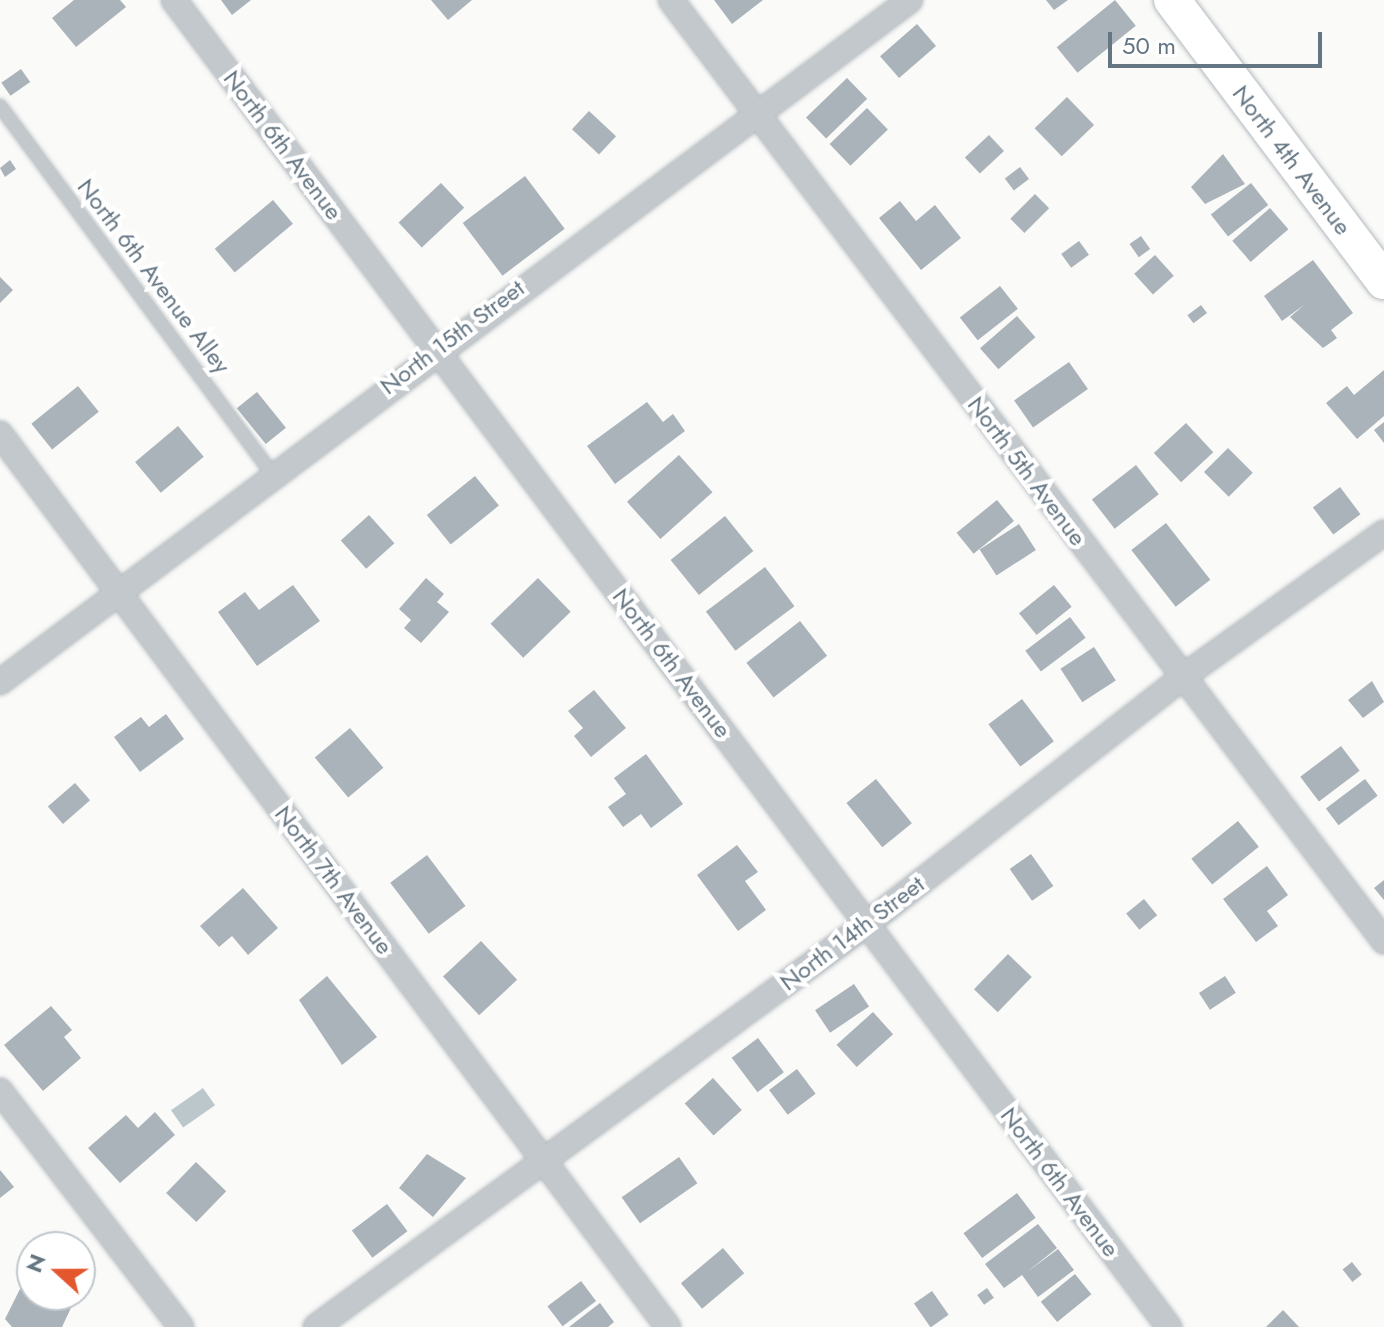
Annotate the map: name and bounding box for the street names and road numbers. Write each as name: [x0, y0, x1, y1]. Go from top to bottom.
street label: North 6th Avenue: [217, 65, 349, 225]
street label: North 4th Avenue: [1226, 80, 1358, 240]
street label: North 6th Avenue Alley: [71, 173, 237, 379]
street label: North 15th Street: [374, 274, 530, 400]
street label: North 5th Avenue: [962, 391, 1092, 551]
street label: North 6th Avenue: [606, 583, 738, 743]
street label: North 7th Avenue: [269, 800, 399, 960]
street label: North 14th Street: [774, 869, 930, 997]
street label: North 6th Avenue: [994, 1102, 1126, 1262]

